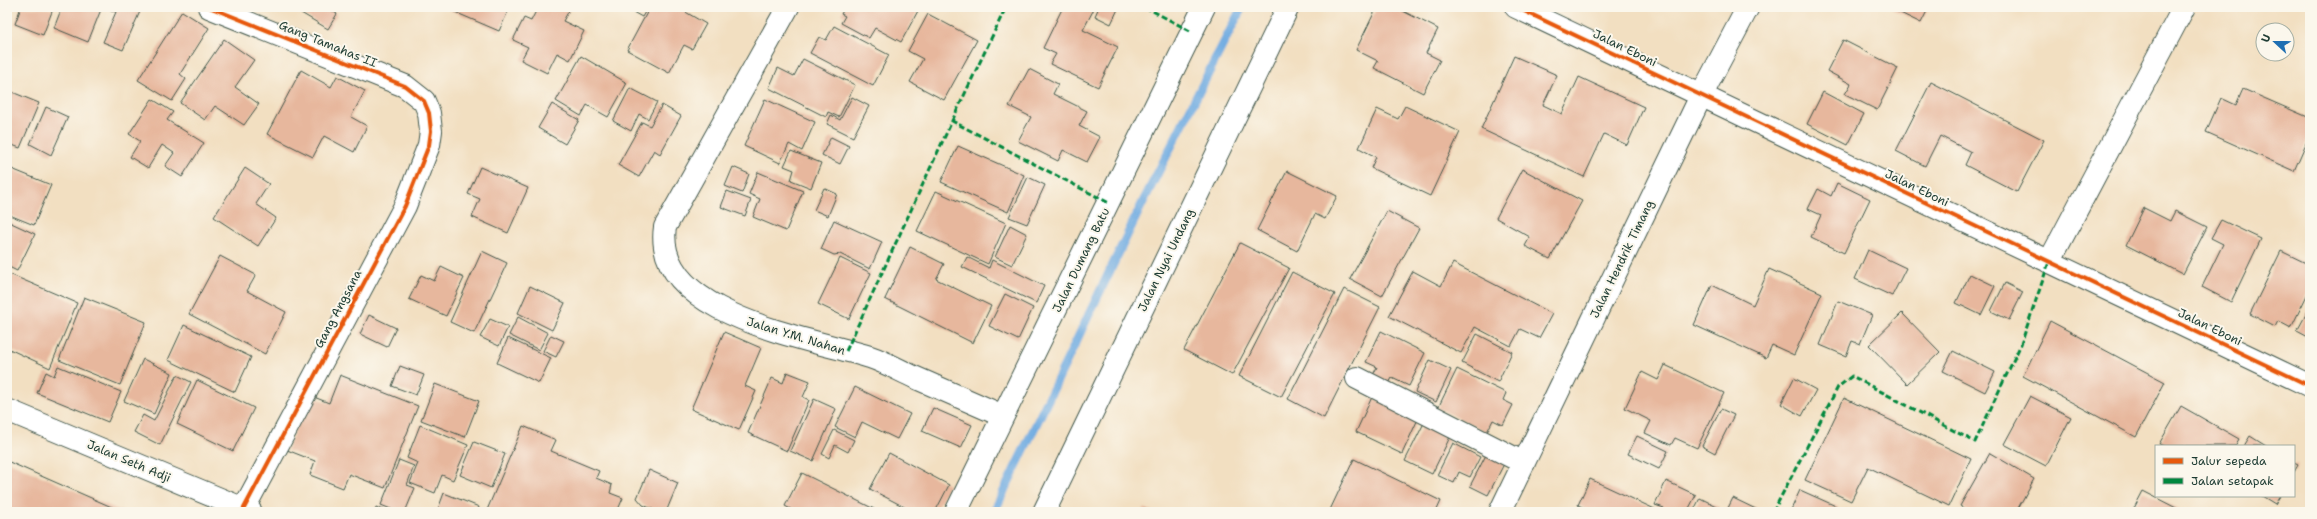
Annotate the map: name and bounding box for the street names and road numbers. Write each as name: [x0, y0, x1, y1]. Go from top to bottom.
street label: Gang Tamahas II: [277, 17, 380, 71]
street label: Jalan Eboni: [1590, 26, 1660, 70]
street label: Jalan Eboni: [1882, 166, 1952, 210]
street label: Jalan Hendrik Timang: [1586, 197, 1658, 321]
street label: Jalan Dumang Batu: [1049, 205, 1113, 315]
street label: Jalan Nyai Undang: [1134, 206, 1198, 314]
street label: Gang Angsana: [311, 267, 366, 351]
street label: Jalan Eboni: [2175, 305, 2245, 349]
street label: Jalan Y.M. Nahan: [745, 313, 847, 359]
street label: Jalan Seth Adji: [85, 436, 173, 486]

